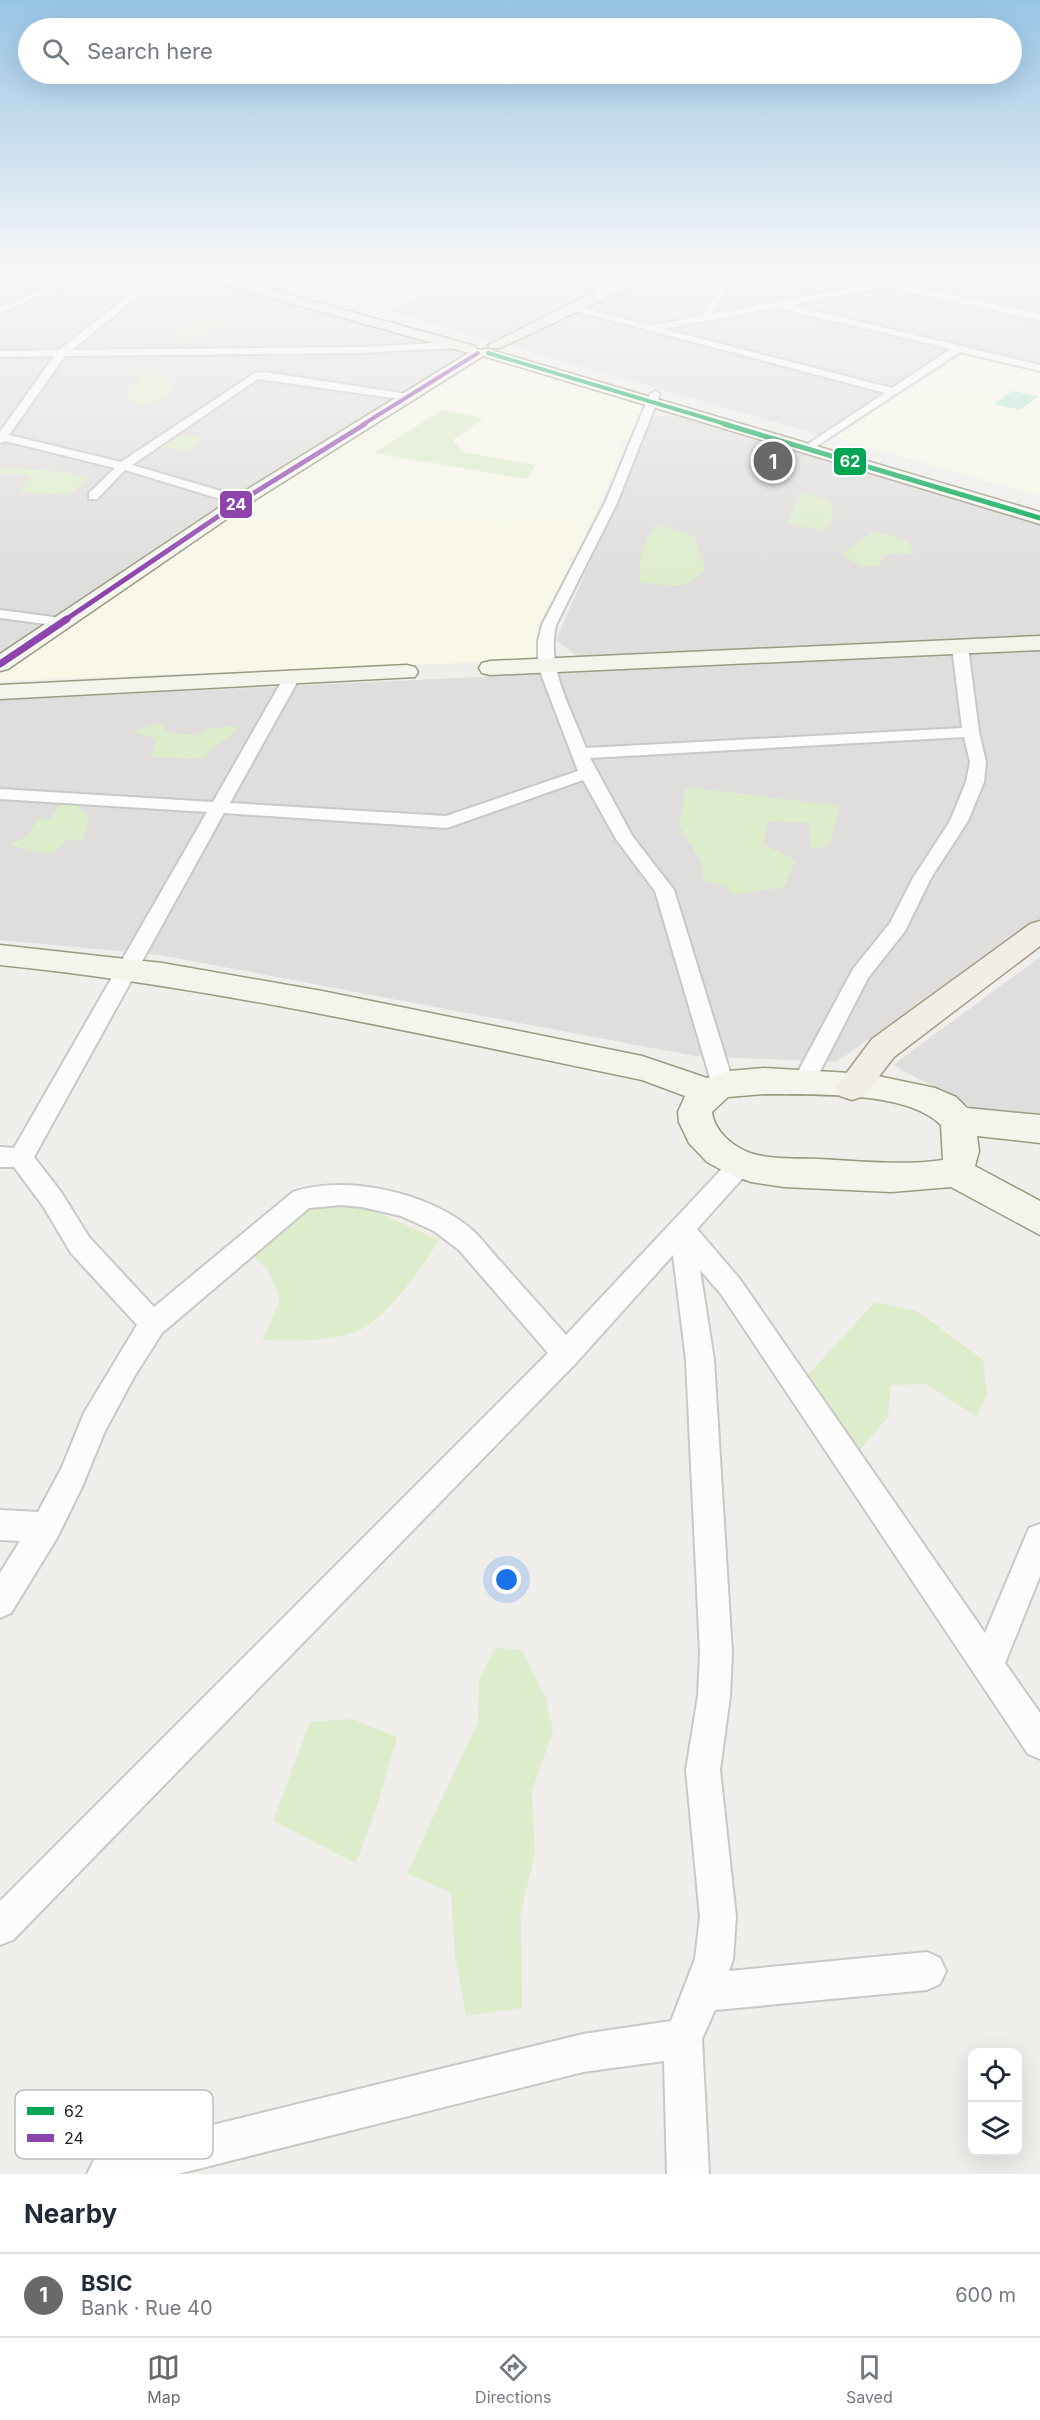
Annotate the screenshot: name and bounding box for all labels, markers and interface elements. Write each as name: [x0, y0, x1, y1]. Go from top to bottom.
search box: [18, 18, 1022, 84]
icon: search: [39, 35, 72, 68]
text: Search here: [87, 38, 213, 64]
pin: 1: [754, 438, 792, 484]
line badge: 62: [833, 447, 867, 476]
text: 62: [840, 451, 860, 471]
line badge: 24: [219, 490, 253, 519]
text: 24: [226, 494, 247, 514]
your location: [492, 1565, 521, 1594]
map controls: [968, 2048, 1022, 2156]
button: locate: [968, 2048, 1022, 2102]
legend: [15, 2090, 213, 2159]
text: 62: [64, 2101, 84, 2121]
button: layers: [968, 2102, 1022, 2156]
text: 24: [64, 2128, 84, 2148]
text: Nearby: [24, 2198, 117, 2229]
text: BSIC: [81, 2270, 132, 2296]
text: 1: [39, 2283, 48, 2307]
text: 600 m: [955, 2283, 1016, 2307]
text: Bank · Rue 40: [81, 2296, 213, 2320]
tab: Map: [147, 2351, 181, 2407]
tab: Directions: [475, 2351, 551, 2407]
tab: Saved: [846, 2351, 893, 2407]

